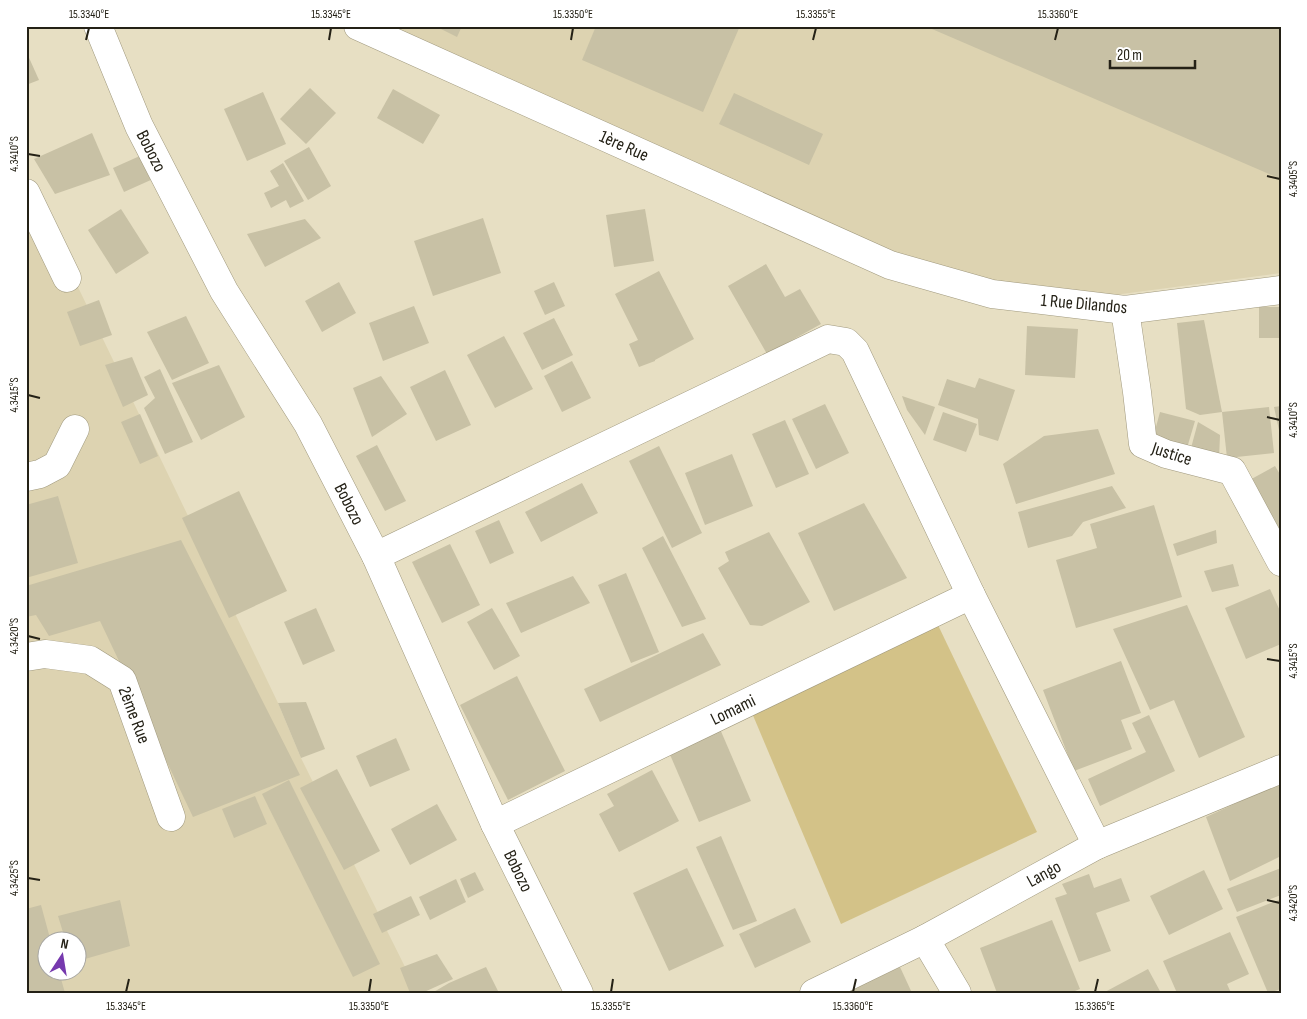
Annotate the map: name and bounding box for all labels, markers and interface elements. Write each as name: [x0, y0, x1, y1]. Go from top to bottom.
text: 15.3340°E: [69, 7, 109, 22]
text: 15.3345°E: [311, 7, 351, 22]
text: 15.3350°E: [553, 7, 593, 22]
text: 15.3355°E: [796, 7, 836, 22]
text: 15.3360°E: [1038, 7, 1078, 22]
scale bar: [1110, 38, 1194, 70]
text: 20 m: [1117, 46, 1142, 65]
street label: 1ère Rue: [596, 126, 652, 166]
street label: Bobozo: [132, 127, 170, 175]
text: 4.3410°S: [7, 136, 22, 172]
text: 4.3405°S: [1286, 161, 1301, 197]
street label: 1 Rue Dilandos: [1040, 290, 1128, 318]
text: 4.3415°S: [7, 377, 22, 413]
text: 4.3410°S: [1286, 402, 1301, 438]
street label: Justice: [1148, 437, 1195, 470]
street label: Bobozo: [330, 480, 368, 528]
text: 4.3420°S: [7, 618, 22, 654]
text: 4.3415°S: [1286, 643, 1301, 679]
street label: 2ème Rue: [114, 684, 154, 746]
street label: Lomami: [707, 690, 759, 730]
street label: Bobozo: [499, 847, 537, 895]
street label: Lango: [1023, 856, 1065, 892]
text: 4.3425°S: [7, 860, 22, 896]
text: 4.3420°S: [1286, 885, 1301, 921]
north arrow: [38, 932, 88, 982]
text: N: [59, 935, 70, 953]
text: 15.3345°E: [106, 999, 146, 1014]
text: 15.3350°E: [349, 999, 389, 1014]
text: 15.3355°E: [591, 999, 631, 1014]
text: 15.3360°E: [833, 999, 873, 1014]
text: 15.3365°E: [1075, 999, 1115, 1014]

